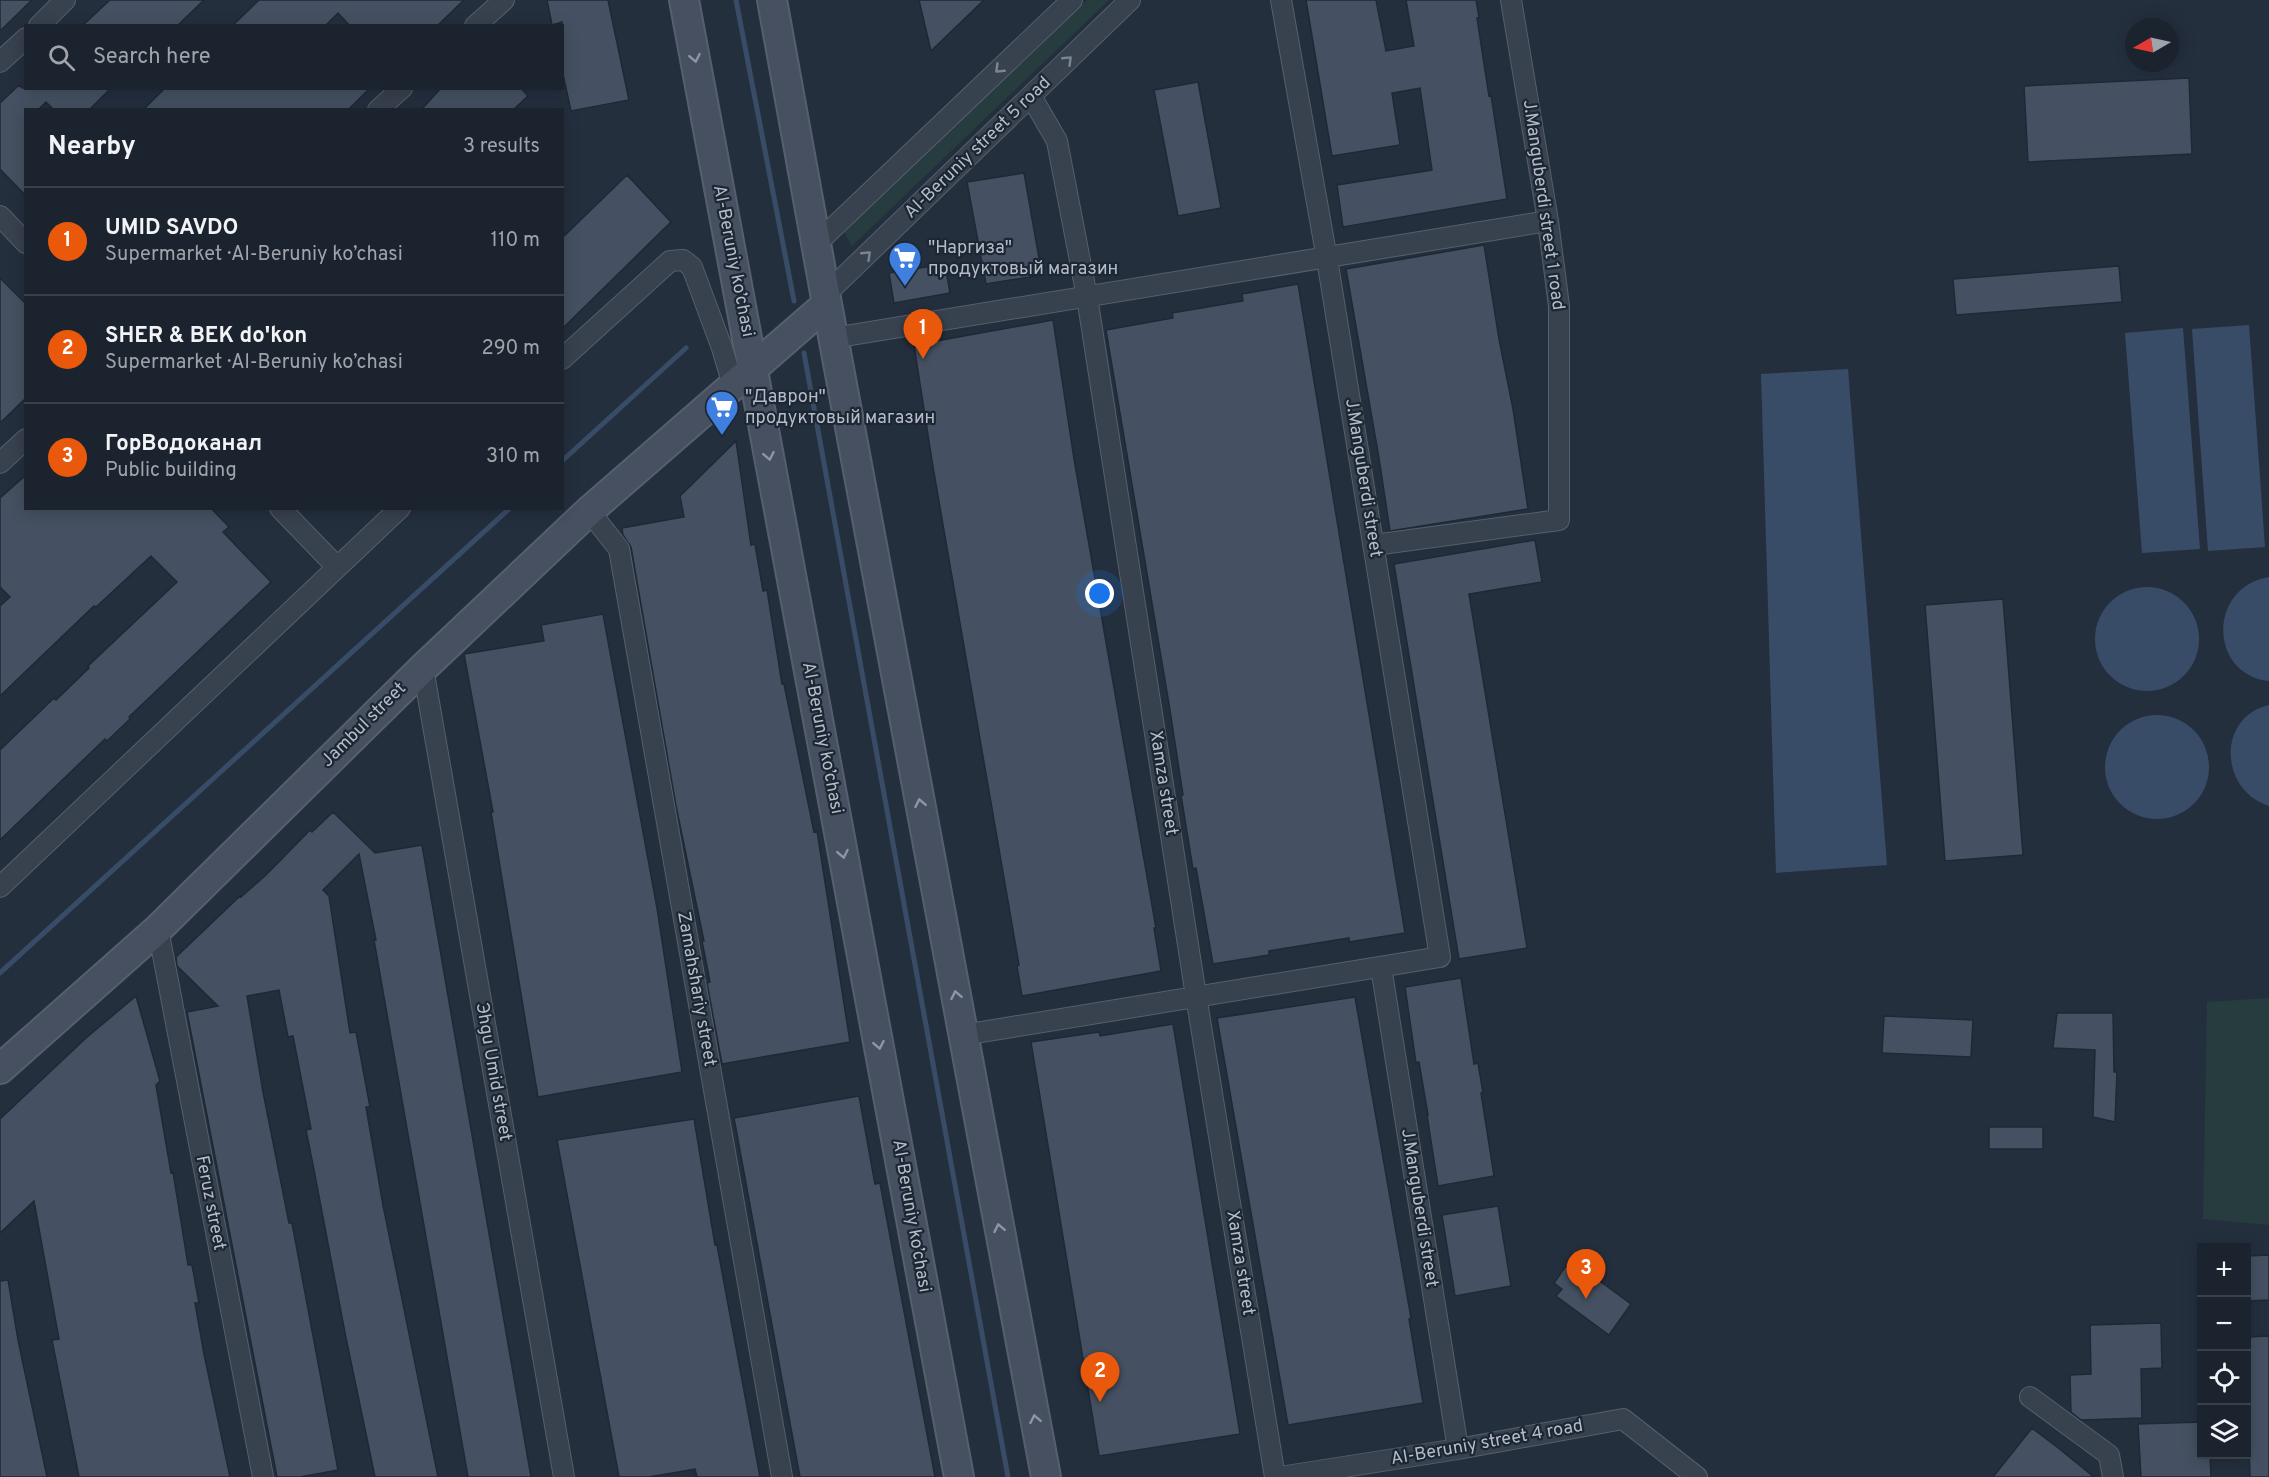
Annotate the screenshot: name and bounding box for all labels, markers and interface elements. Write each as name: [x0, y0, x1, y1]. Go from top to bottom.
north arrow: [2125, 18, 2179, 72]
search box: [24, 24, 564, 90]
icon: search: [45, 41, 78, 74]
text: Search here: [93, 44, 211, 71]
one-way arrow: [688, 52, 701, 62]
one-way arrow: [1060, 57, 1071, 68]
one-way arrow: [996, 62, 1007, 73]
street label: Al-Beruniy street 5 road: [900, 72, 1056, 224]
street label: J.Manguberdi street 1 road: [1517, 98, 1569, 312]
text: Nearby: [48, 131, 136, 164]
text: 3 results: [463, 134, 540, 160]
street label: Al-Beruniy ko’chasi: [707, 183, 759, 339]
text: UMID SAVDO: [105, 215, 239, 242]
text: 1: [64, 228, 72, 254]
text: 110 m: [491, 228, 540, 254]
place label: "Наргиза" продуктовый магазин: [928, 237, 1118, 281]
supermarket icon: "Наргиза" продуктовый магазин: [887, 240, 923, 287]
text: Supermarket · Al-Beruniy ko’chasi: [105, 242, 403, 268]
one-way arrow: [860, 251, 871, 262]
pin: 1: [904, 310, 942, 359]
text: SHER & BEK do'kon: [105, 323, 307, 350]
text: 2: [61, 336, 74, 362]
text: 290 m: [482, 336, 540, 362]
text: Supermarket · Al-Beruniy ko’chasi: [105, 350, 403, 376]
place label: "Даврон" продуктовый магазин: [745, 386, 935, 430]
supermarket icon: "Даврон" продуктовый магазин: [704, 389, 740, 436]
street label: J.Manguberdi street: [1339, 397, 1387, 559]
text: ГорВодоканал: [105, 431, 262, 458]
text: 3: [62, 444, 74, 470]
text: 310 m: [486, 444, 540, 470]
one-way arrow: [762, 450, 775, 460]
text: Public building: [105, 458, 237, 484]
your location: [1085, 579, 1114, 608]
street label: Al-Beruniy ko’chasi: [796, 660, 848, 816]
street label: Jambul street: [317, 678, 411, 772]
street label: Xamza street: [1143, 729, 1183, 837]
one-way arrow: [914, 798, 927, 808]
one-way arrow: [836, 848, 849, 858]
street label: Zamahshariy street: [671, 910, 721, 1068]
one-way arrow: [950, 990, 963, 1000]
street label: Эhgu Umid street: [470, 1001, 516, 1143]
one-way arrow: [872, 1040, 885, 1050]
street label: J.Manguberdi street: [1395, 1127, 1443, 1289]
street label: Al-Beruniy ko’chasi: [886, 1138, 936, 1294]
street label: Feruz street: [190, 1154, 230, 1252]
street label: Xamza street: [1220, 1209, 1260, 1317]
one-way arrow: [993, 1223, 1006, 1233]
map controls: [2197, 1243, 2251, 1459]
button: +: [2197, 1243, 2251, 1297]
pin: 3: [1566, 1250, 1606, 1299]
button: −: [2197, 1297, 2251, 1351]
button: locate: [2197, 1351, 2251, 1405]
pin: 2: [1080, 1352, 1120, 1402]
button: layers: [2197, 1405, 2251, 1459]
one-way arrow: [1029, 1415, 1042, 1425]
street label: Al-Beruniy street 4 road: [1389, 1415, 1585, 1471]

